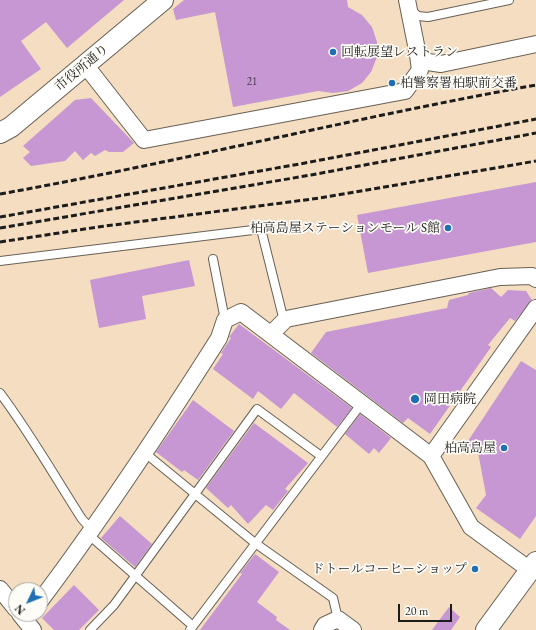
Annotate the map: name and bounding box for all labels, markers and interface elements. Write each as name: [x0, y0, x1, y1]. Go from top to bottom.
street label: 市役所通り: [52, 41, 112, 95]
place label: 回転展望レストラン: [341, 44, 458, 60]
marker: 回転展望レストラン: [328, 47, 338, 57]
house number: 21: [247, 75, 257, 89]
place label: 柏警察署柏駅前交番: [400, 75, 517, 91]
marker: 柏警察署柏駅前交番: [387, 78, 397, 88]
place label: 柏高島屋ステーションモール S館: [250, 220, 440, 236]
marker: 柏高島屋ステーションモール S館: [443, 223, 453, 233]
place label: 岡田病院: [424, 391, 476, 407]
marker: 岡田病院: [409, 393, 421, 405]
place label: 柏高島屋: [444, 440, 496, 456]
marker: 柏高島屋: [499, 443, 509, 453]
place label: ドトールコーヒーショップ: [312, 561, 467, 577]
marker: ドトールコーヒーショップ: [470, 564, 480, 574]
north arrow: [8, 582, 48, 622]
scale bar: [400, 596, 454, 622]
text: N: [12, 601, 28, 618]
text: 20 m: [405, 603, 428, 619]

